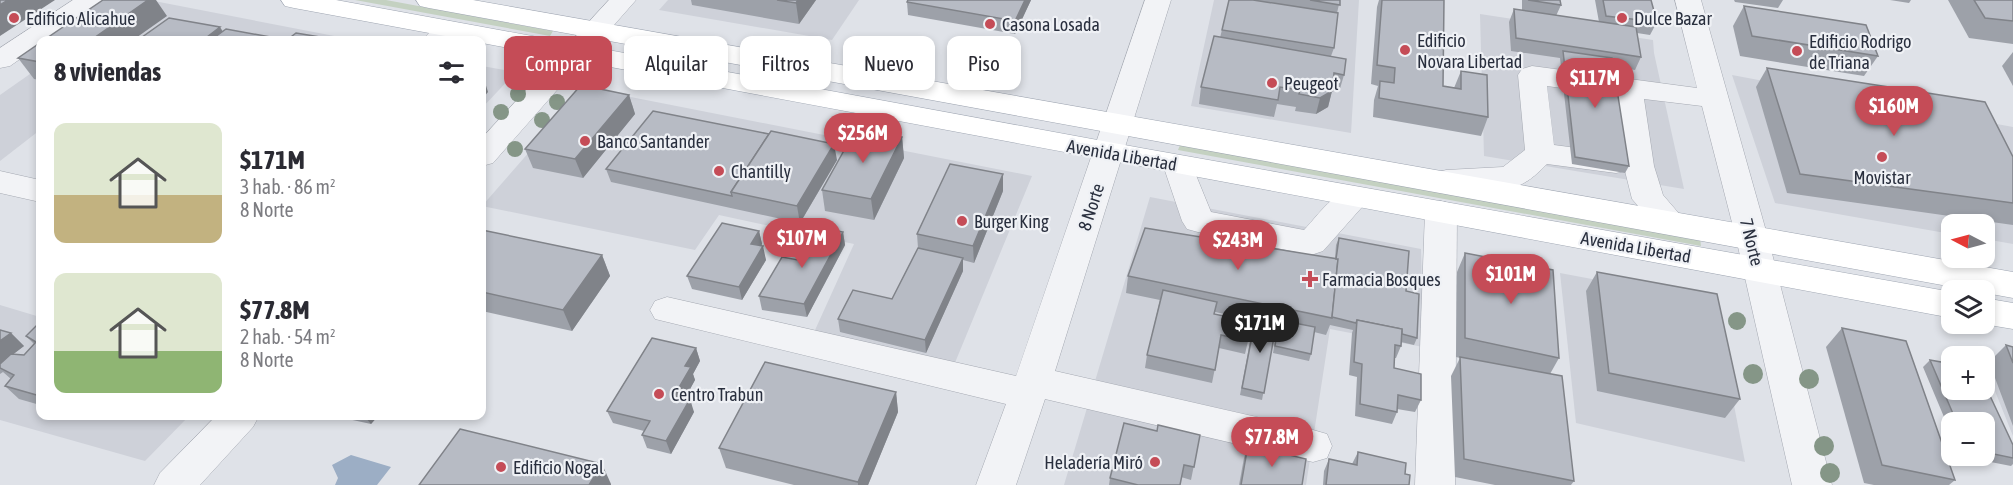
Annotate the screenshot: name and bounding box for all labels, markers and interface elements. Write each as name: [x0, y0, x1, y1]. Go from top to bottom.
place label: Edificio Alicahue: [26, 8, 136, 29]
place label: Dulce Bazar: [1634, 8, 1712, 29]
marker: Edificio Alicahue: [7, 11, 21, 25]
marker: Dulce Bazar: [1615, 11, 1629, 25]
place label: Casona Losada: [1002, 14, 1100, 35]
marker: Casona Losada: [983, 17, 997, 31]
place label: Edificio Novara Libertad: [1417, 30, 1522, 72]
place label: Edificio Rodrigo de Triana: [1809, 31, 1911, 73]
chip: Comprar: [504, 36, 612, 90]
chip: Alquilar: [624, 36, 728, 90]
chip: Filtros: [740, 36, 831, 90]
chip: Nuevo: [843, 36, 935, 90]
chip: Piso: [947, 36, 1021, 90]
marker: Edificio Novara Libertad: [1398, 43, 1412, 57]
marker: Edificio Rodrigo de Triana: [1790, 44, 1804, 58]
icon: filters: [435, 56, 468, 89]
text: 8 viviendas: [54, 57, 161, 87]
pin: $117M: [1553, 58, 1637, 109]
text: $117M: [1570, 66, 1620, 89]
place label: Peugeot: [1284, 73, 1339, 94]
marker: Peugeot: [1265, 76, 1279, 90]
pin: $160M: [1852, 86, 1936, 137]
text: $160M: [1869, 94, 1919, 117]
pin: $256M: [821, 113, 905, 164]
text: $256M: [838, 121, 888, 144]
place label: Banco Santander: [597, 131, 710, 152]
marker: Banco Santander: [578, 134, 592, 148]
street label: Avenida Libertad: [1065, 135, 1179, 175]
text: $171M: [240, 145, 305, 175]
icon: home: [102, 147, 174, 219]
marker: Movistar: [1875, 150, 1889, 164]
place label: Chantilly: [731, 161, 791, 182]
marker: Chantilly: [712, 164, 726, 178]
place label: Movistar: [1853, 167, 1911, 188]
text: 3 hab. · 86 m²: [240, 175, 335, 198]
street label: 8 Norte: [1074, 181, 1108, 233]
text: 8 Norte: [240, 198, 294, 221]
place label: Burger King: [974, 211, 1049, 232]
marker: Burger King: [955, 214, 969, 228]
north arrow: [1941, 214, 1995, 268]
map controls: [1941, 214, 1995, 466]
street label: 7 Norte: [1736, 216, 1768, 268]
pin: $107M: [760, 218, 844, 269]
pin: $243M: [1196, 220, 1280, 271]
text: $107M: [777, 226, 827, 249]
street label: Avenida Libertad: [1579, 227, 1693, 267]
text: $243M: [1213, 228, 1263, 251]
pin: $101M: [1469, 254, 1553, 305]
text: $101M: [1486, 262, 1536, 285]
place label: Farmacia Bosques: [1322, 269, 1441, 290]
marker: Farmacia Bosques: [1303, 272, 1317, 286]
button: layers: [1941, 280, 1995, 334]
text: $77.8M: [240, 295, 310, 325]
icon: home: [102, 297, 174, 369]
pin: $171M: [1218, 303, 1302, 354]
text: $171M: [1235, 311, 1285, 334]
text: 2 hab. · 54 m²: [240, 325, 335, 348]
button: +: [1941, 346, 1995, 400]
text: 8 Norte: [240, 348, 294, 371]
place label: Centro Trabun: [671, 384, 764, 405]
marker: Centro Trabun: [652, 387, 666, 401]
button: −: [1941, 412, 1995, 466]
pin: $77.8M: [1223, 417, 1321, 468]
text: $77.8M: [1245, 425, 1299, 448]
place label: Heladería Miró: [1044, 452, 1143, 473]
marker: Heladería Miró: [1148, 455, 1162, 469]
place label: Edificio Nogal: [513, 457, 604, 478]
marker: Edificio Nogal: [494, 460, 508, 474]

